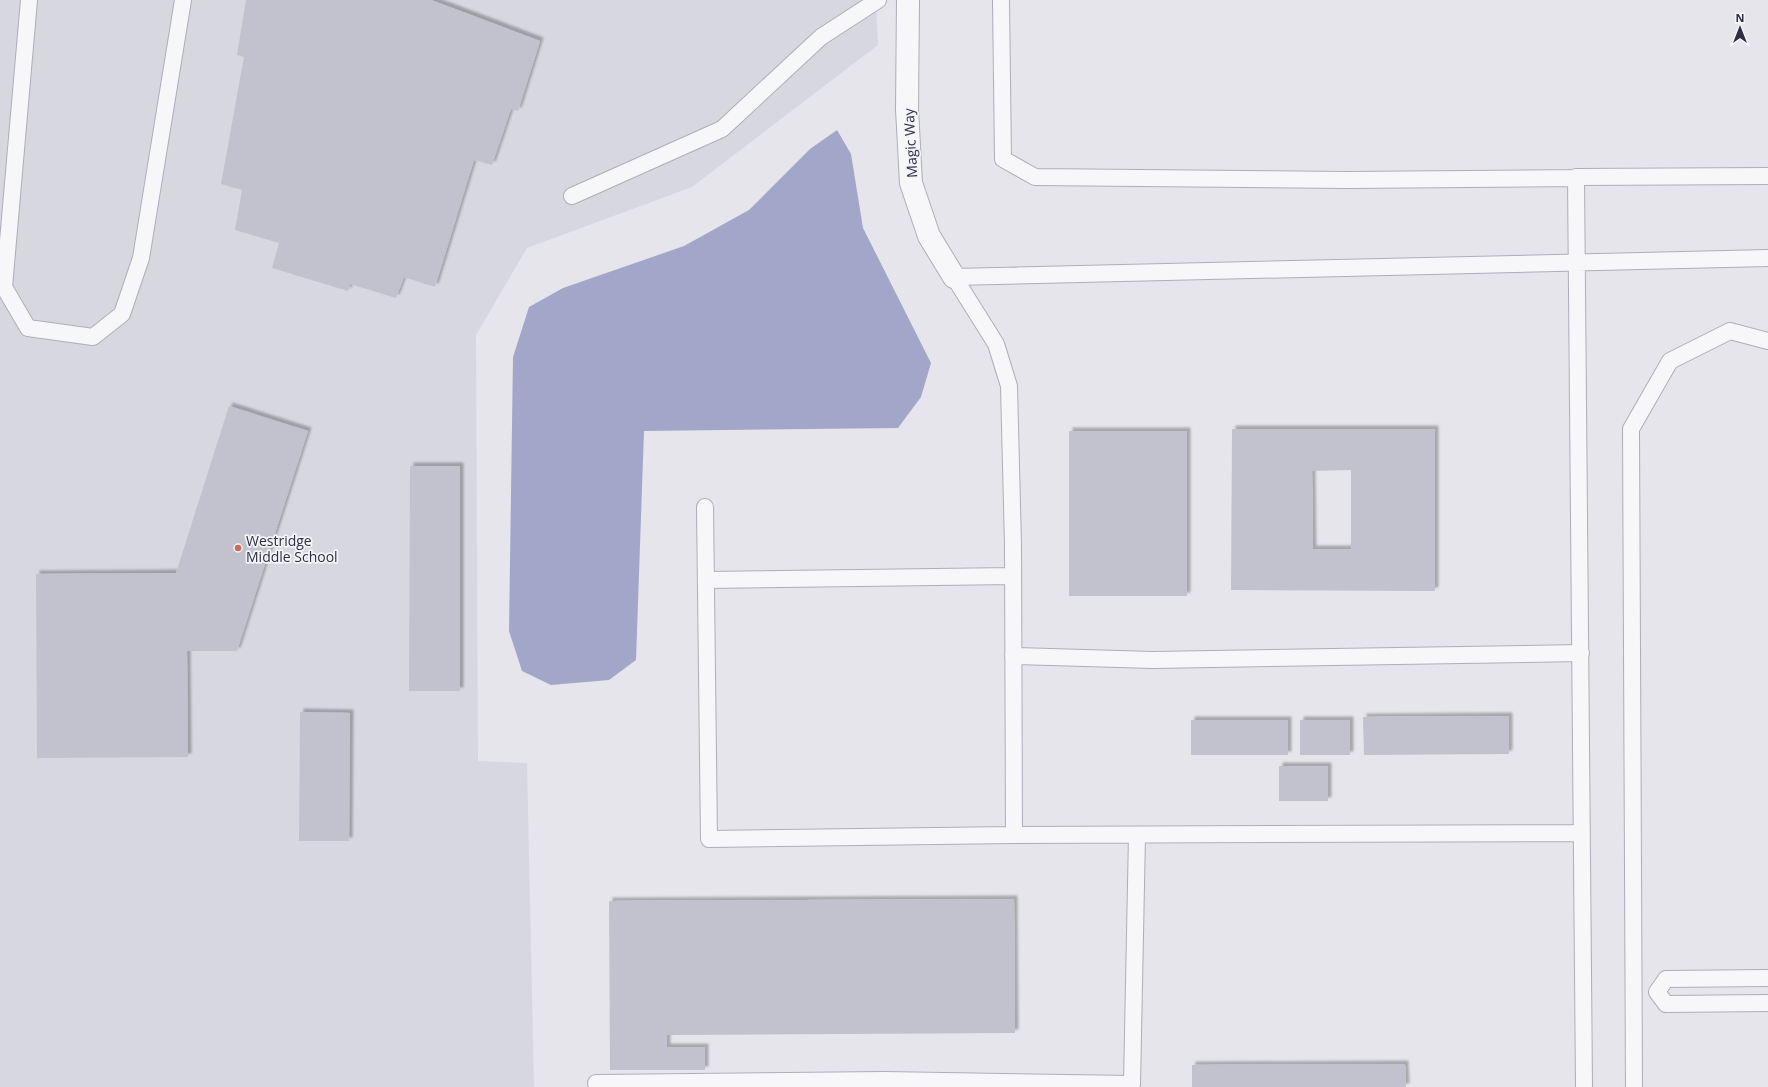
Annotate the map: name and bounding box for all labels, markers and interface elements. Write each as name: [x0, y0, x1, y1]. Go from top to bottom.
north arrow: [1720, 8, 1760, 48]
text: N: [1736, 10, 1744, 25]
street label: Magic Way: [899, 107, 921, 178]
place label: Westridge Middle School: [246, 531, 338, 566]
marker: Westridge Middle School: [233, 543, 243, 553]

